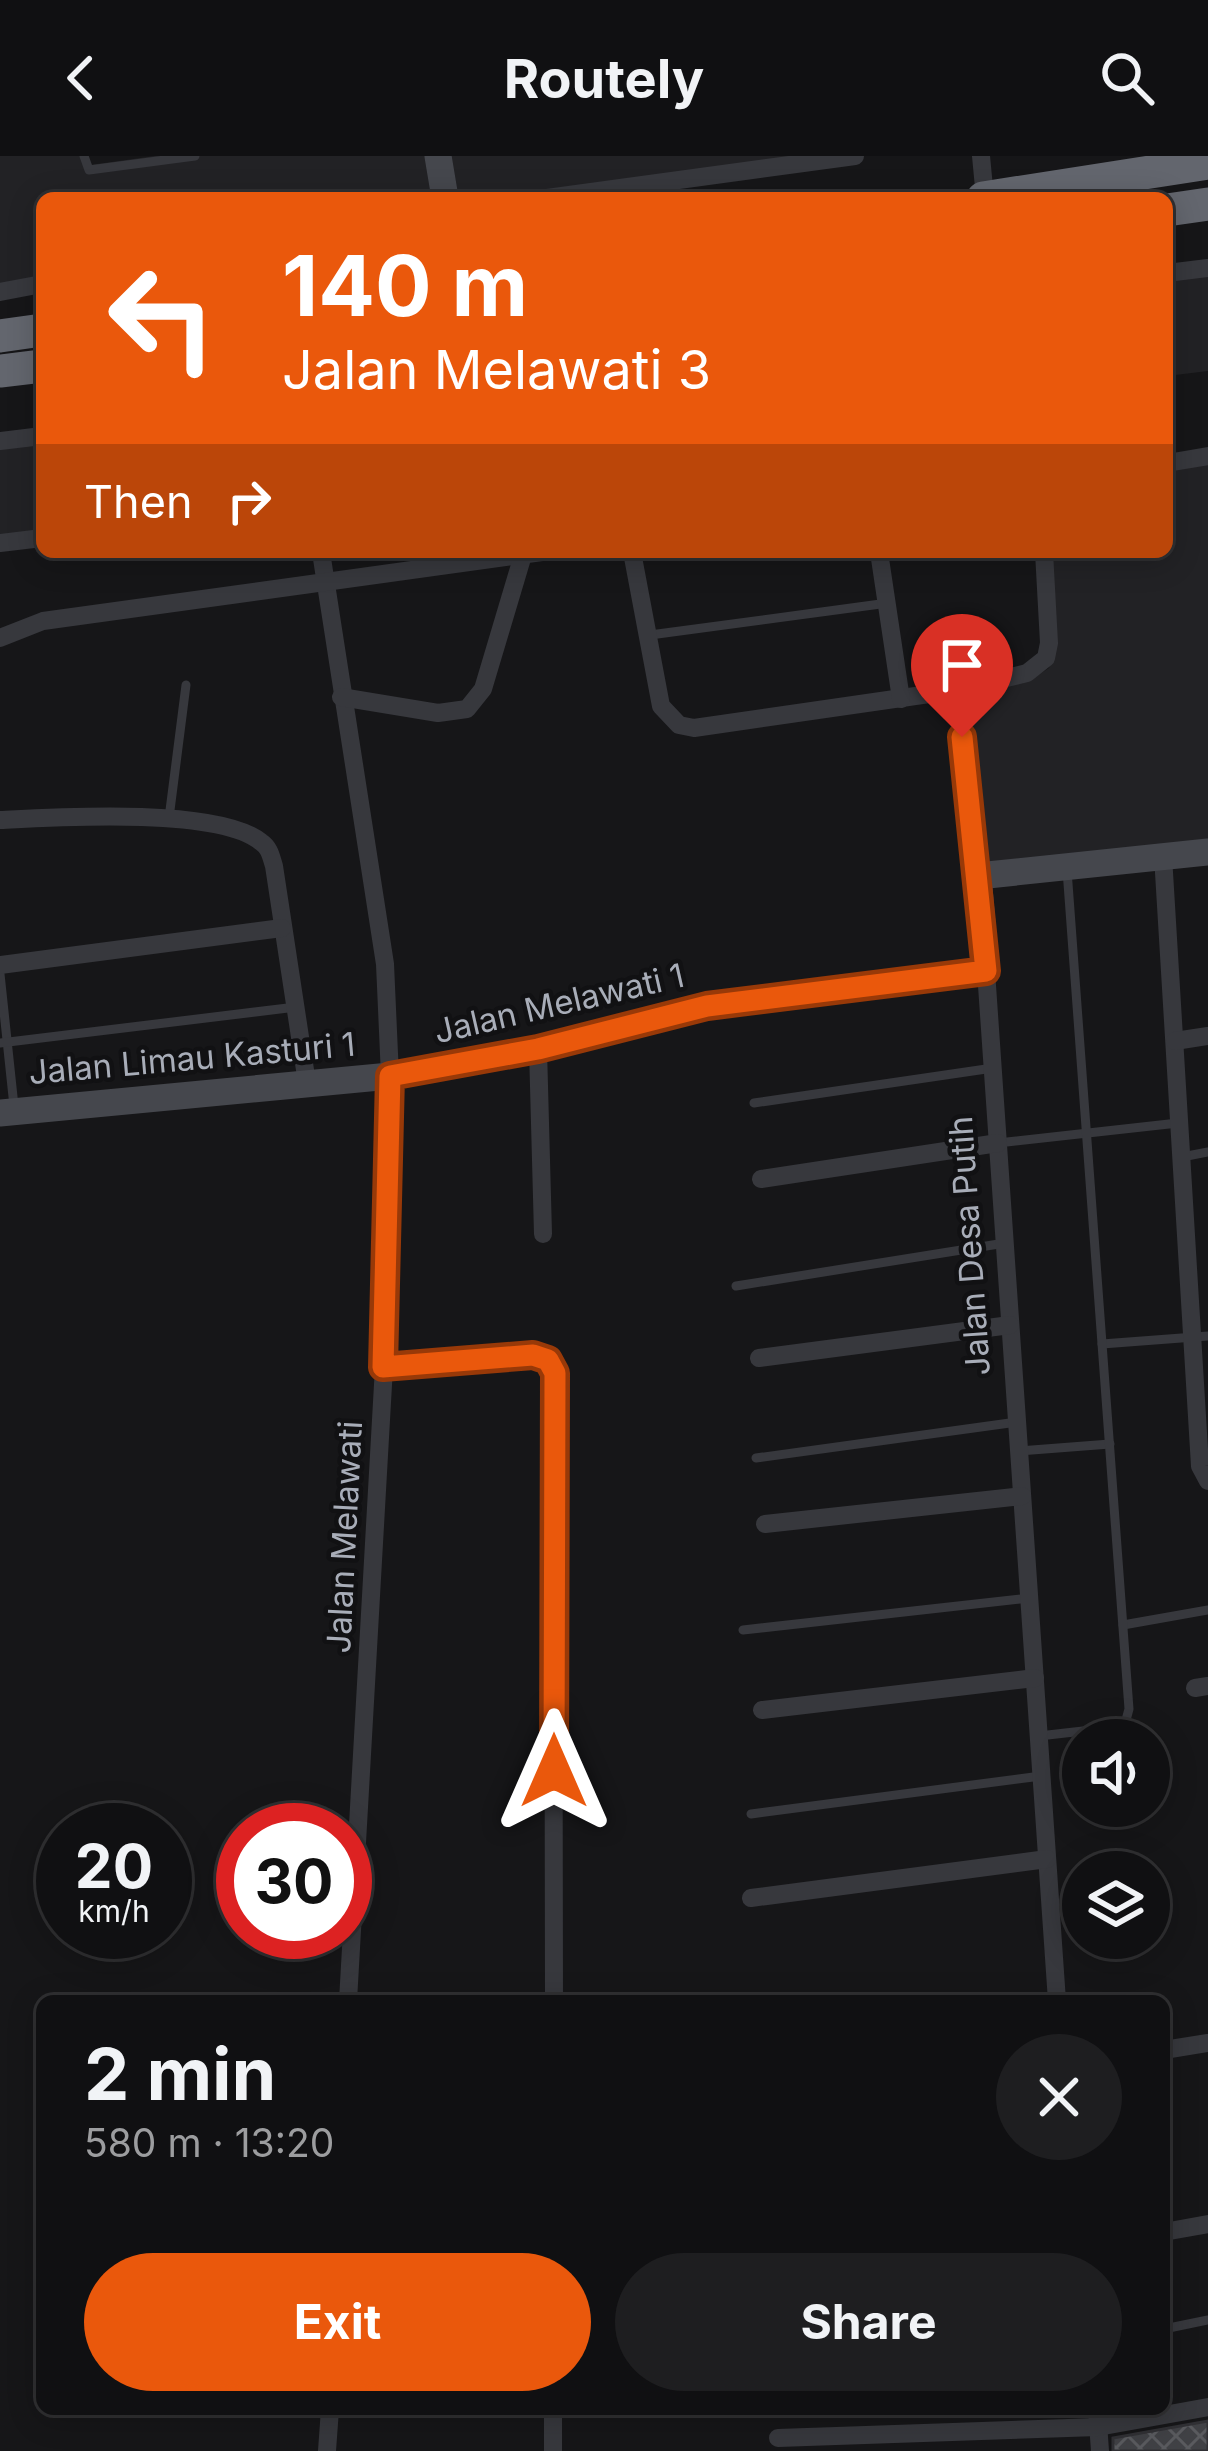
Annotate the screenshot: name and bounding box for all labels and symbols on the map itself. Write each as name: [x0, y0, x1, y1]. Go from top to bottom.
pin: [911, 614, 1013, 737]
street label: Jalan Melawati 1: [430, 955, 688, 1051]
street label: Jalan Limau Kasturi 1: [27, 1024, 357, 1092]
street label: Jalan Desa Putih: [940, 1115, 998, 1377]
street label: Jalan Melawati: [318, 1420, 370, 1654]
position arrow: [491, 1708, 617, 1834]
speed limit sign: 30: [216, 1803, 372, 1959]

